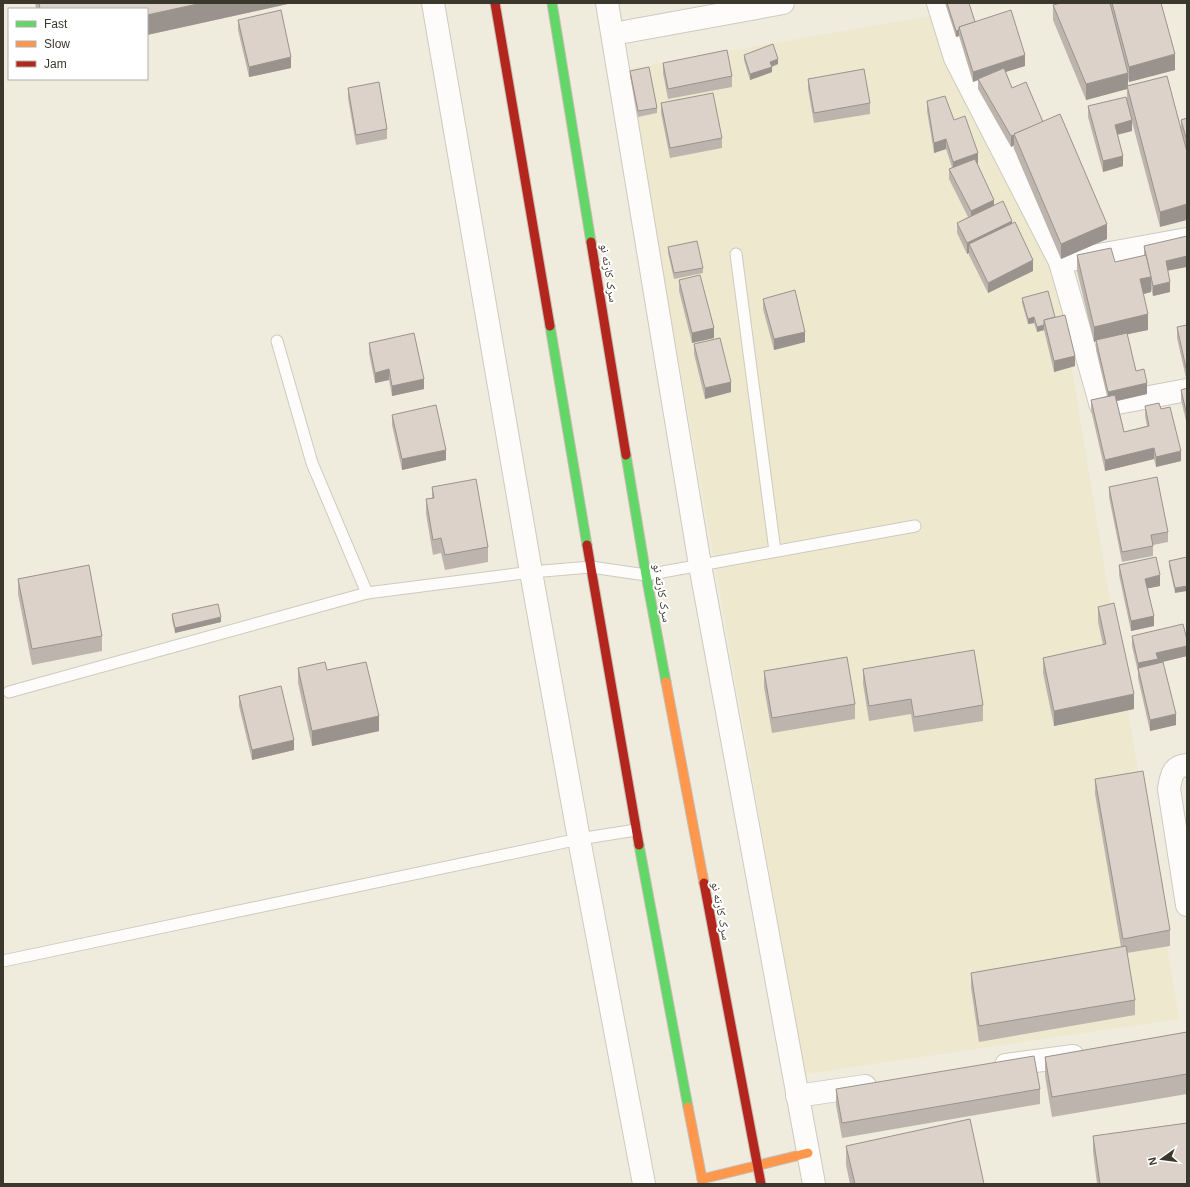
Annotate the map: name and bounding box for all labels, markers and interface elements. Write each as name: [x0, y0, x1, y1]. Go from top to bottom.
legend: [8, 8, 148, 80]
text: Fast: [44, 17, 68, 31]
text: Slow: [44, 37, 70, 51]
text: Jam: [44, 57, 67, 71]
street label: سرک کارته نو: [597, 243, 621, 303]
street label: سرک کارته نو: [650, 563, 674, 623]
street label: سرک کارته نو: [708, 881, 734, 941]
north arrow: [1142, 1139, 1182, 1179]
text: N: [1146, 1156, 1159, 1167]

